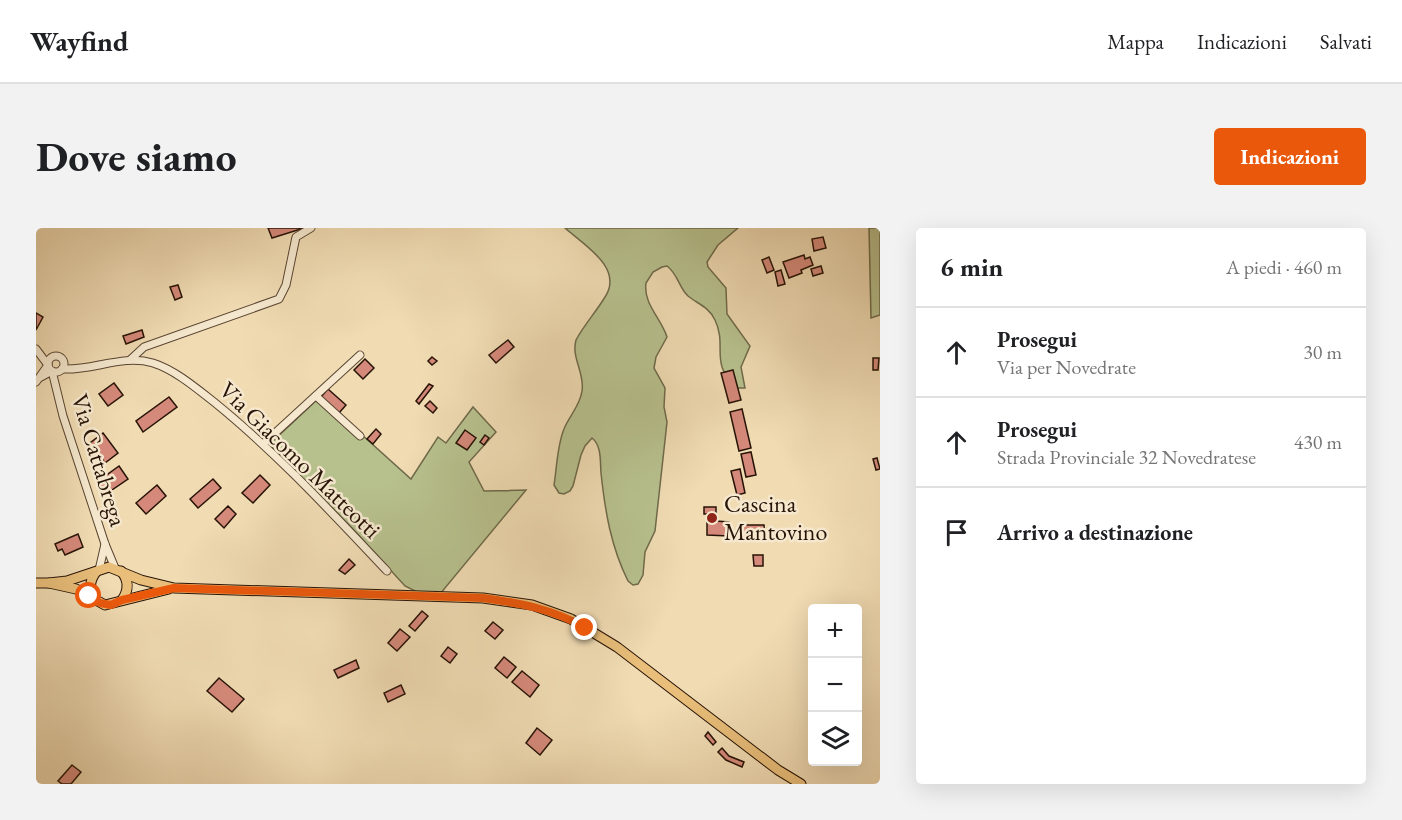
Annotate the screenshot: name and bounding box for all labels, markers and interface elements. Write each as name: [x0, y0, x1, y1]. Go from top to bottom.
text: Wayfind: [30, 23, 128, 59]
text: Mappa: [1107, 28, 1164, 55]
text: Indicazioni: [1197, 28, 1287, 55]
text: Salvati: [1320, 28, 1372, 55]
button: Indicazioni: [1214, 128, 1366, 185]
text: Dove siamo: [36, 129, 237, 184]
text: 6 min: [940, 250, 1003, 284]
text: A piedi · 460 m: [1226, 254, 1342, 280]
text: Prosegui: [997, 325, 1077, 354]
icon: ahead: [940, 336, 973, 369]
text: 30 m: [1303, 339, 1342, 365]
text: Via per Novedrate: [997, 354, 1136, 380]
street label: Via Giacomo Matteotti: [213, 374, 388, 545]
street label: Via Cattabrega: [65, 390, 134, 530]
text: Prosegui: [997, 415, 1077, 444]
icon: ahead: [940, 426, 973, 459]
text: 430 m: [1294, 429, 1342, 455]
text: Strada Provinciale 32 Novedratese: [997, 444, 1256, 470]
place label: Cascina Mantovino: [724, 488, 828, 547]
marker: Cascina Mantovino: [705, 511, 719, 525]
icon: arrive: [940, 516, 973, 549]
text: Arrivo a destinazione: [997, 518, 1193, 547]
route start: [75, 582, 101, 608]
map controls: [808, 604, 862, 766]
button: +: [808, 604, 862, 658]
route end: [571, 614, 597, 640]
button: −: [808, 658, 862, 712]
button: layers: [808, 712, 862, 766]

